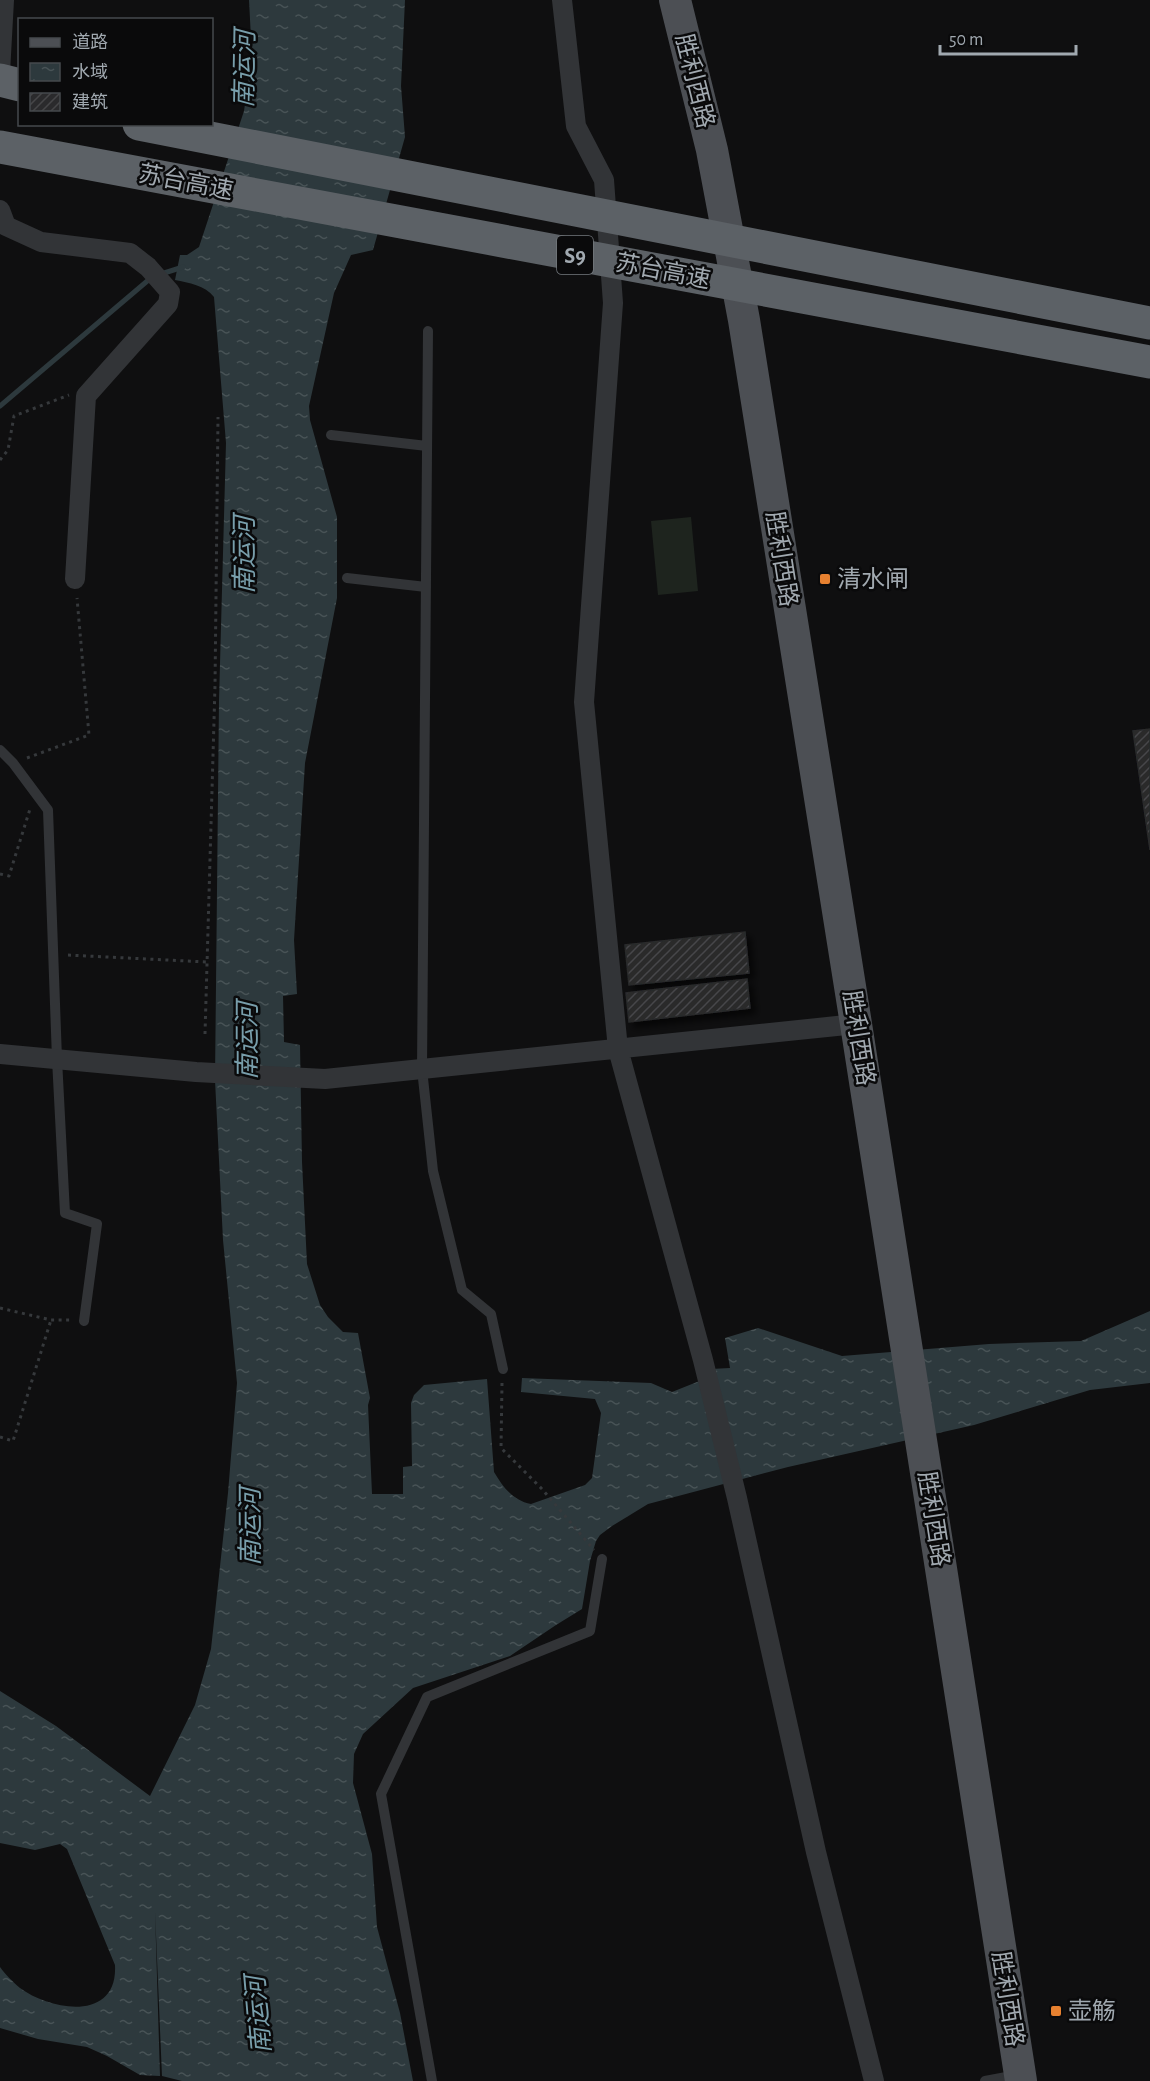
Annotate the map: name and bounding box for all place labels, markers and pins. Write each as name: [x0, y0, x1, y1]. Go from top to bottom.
place label: 清水闸: [837, 566, 909, 592]
marker: 清水闸: [818, 572, 832, 586]
place label: 壶觞: [1068, 1998, 1116, 2024]
marker: 壶觞: [1049, 2004, 1063, 2018]

